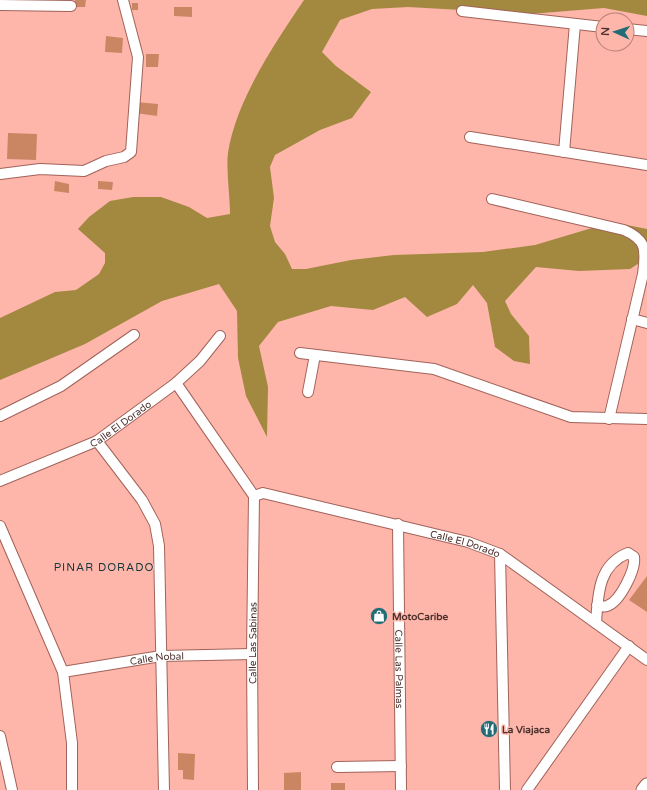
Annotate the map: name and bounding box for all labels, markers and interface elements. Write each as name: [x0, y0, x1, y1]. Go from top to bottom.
north arrow: [595, 12, 635, 52]
text: N: [599, 27, 612, 36]
street label: Calle El Dorado: [88, 398, 154, 450]
street label: Calle El Dorado: [429, 528, 502, 561]
district label: PINAR DORADO: [54, 561, 154, 574]
street label: Calle Las Sabinas: [247, 602, 260, 684]
shop icon: MotoCaribe: [369, 606, 389, 626]
place label: MotoCaribe: [392, 611, 449, 623]
street label: Calle Las Palmas: [392, 629, 405, 709]
street label: Calle Nobal: [129, 650, 184, 668]
restaurant icon: La Viajaca: [479, 719, 499, 739]
place label: La Viajaca: [502, 724, 550, 736]

